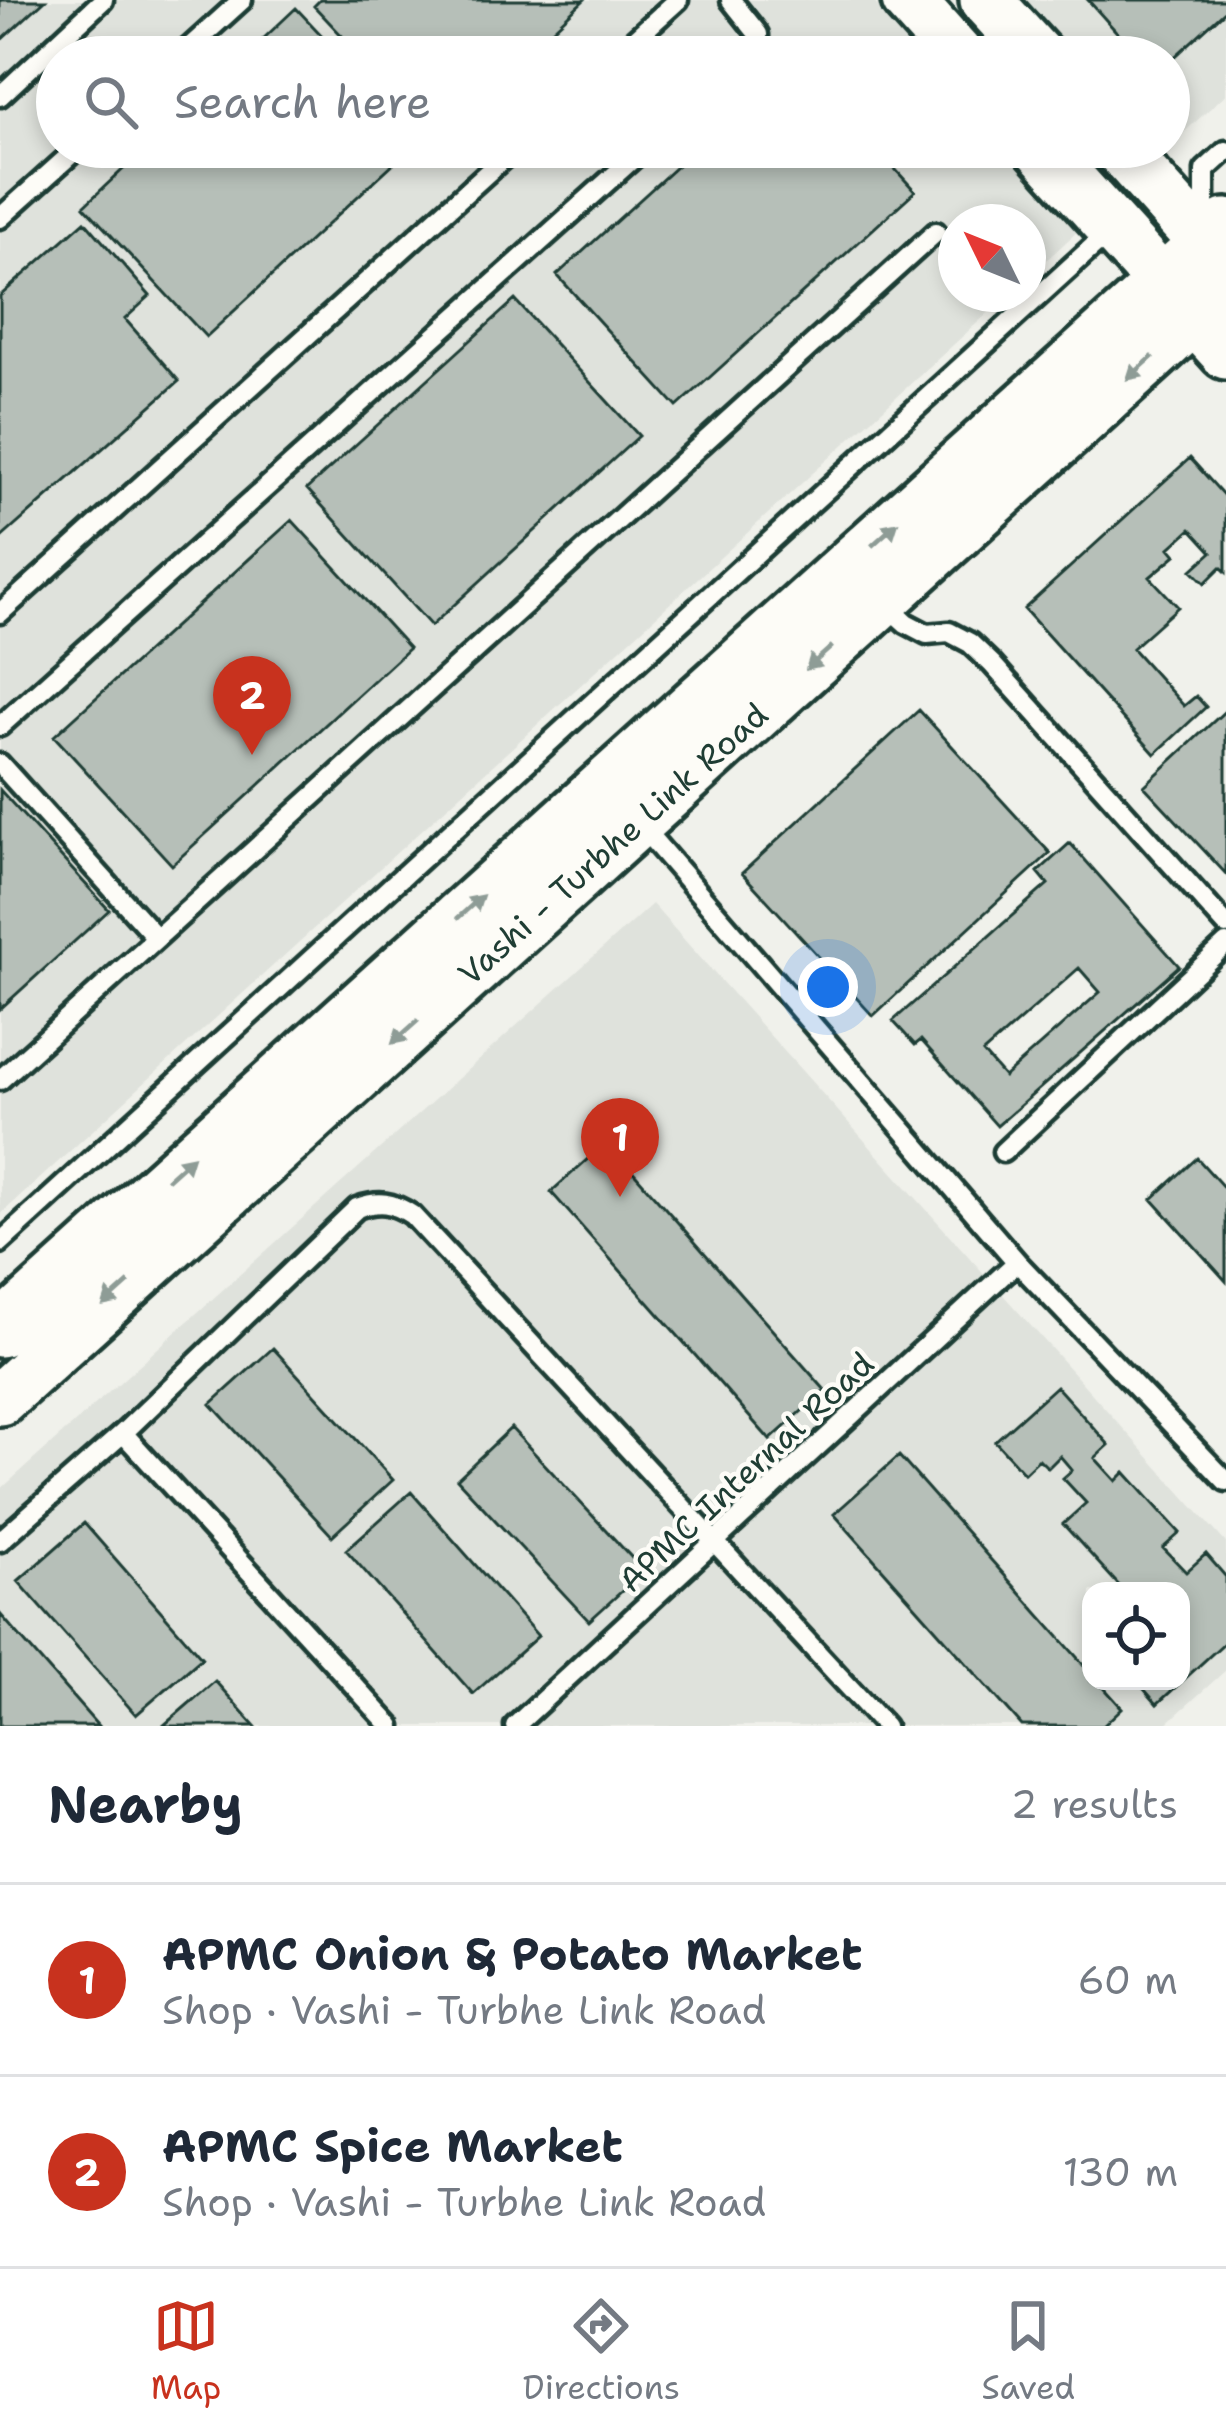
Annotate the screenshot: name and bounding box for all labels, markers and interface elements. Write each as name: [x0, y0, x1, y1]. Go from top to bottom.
search box: [36, 36, 1190, 168]
icon: search: [78, 69, 144, 135]
text: Search here: [174, 72, 431, 132]
north arrow: [938, 204, 1046, 312]
one-way arrow: [1125, 354, 1154, 381]
one-way arrow: [870, 520, 899, 548]
one-way arrow: [805, 644, 834, 671]
pin: 2: [213, 656, 291, 755]
street label: Vashi - Turbhe Link Road: [448, 693, 778, 995]
one-way arrow: [456, 894, 485, 921]
your location: [798, 957, 858, 1017]
one-way arrow: [391, 1018, 420, 1045]
pin: 1: [581, 1098, 659, 1197]
one-way arrow: [166, 1155, 195, 1182]
one-way arrow: [102, 1280, 131, 1307]
street label: APMC Internal Road: [609, 1342, 883, 1602]
map controls: [1082, 1582, 1190, 1690]
button: locate: [1082, 1582, 1190, 1690]
text: Nearby: [48, 1770, 243, 1838]
text: 2 results: [1011, 1778, 1178, 1830]
text: APMC Onion & Potato Market: [162, 1924, 862, 1984]
text: 1: [78, 1954, 96, 2006]
text: 60 m: [1078, 1954, 1178, 2006]
text: Shop · Vashi - Turbhe Link Road: [162, 1984, 766, 2036]
text: APMC Spice Market: [162, 2116, 623, 2176]
text: 2: [73, 2146, 101, 2198]
text: 130 m: [1063, 2146, 1178, 2198]
text: Shop · Vashi - Turbhe Link Road: [162, 2176, 766, 2228]
tab: Map: [151, 2293, 221, 2410]
tab: Directions: [523, 2293, 680, 2410]
tab: Saved: [982, 2293, 1075, 2410]

